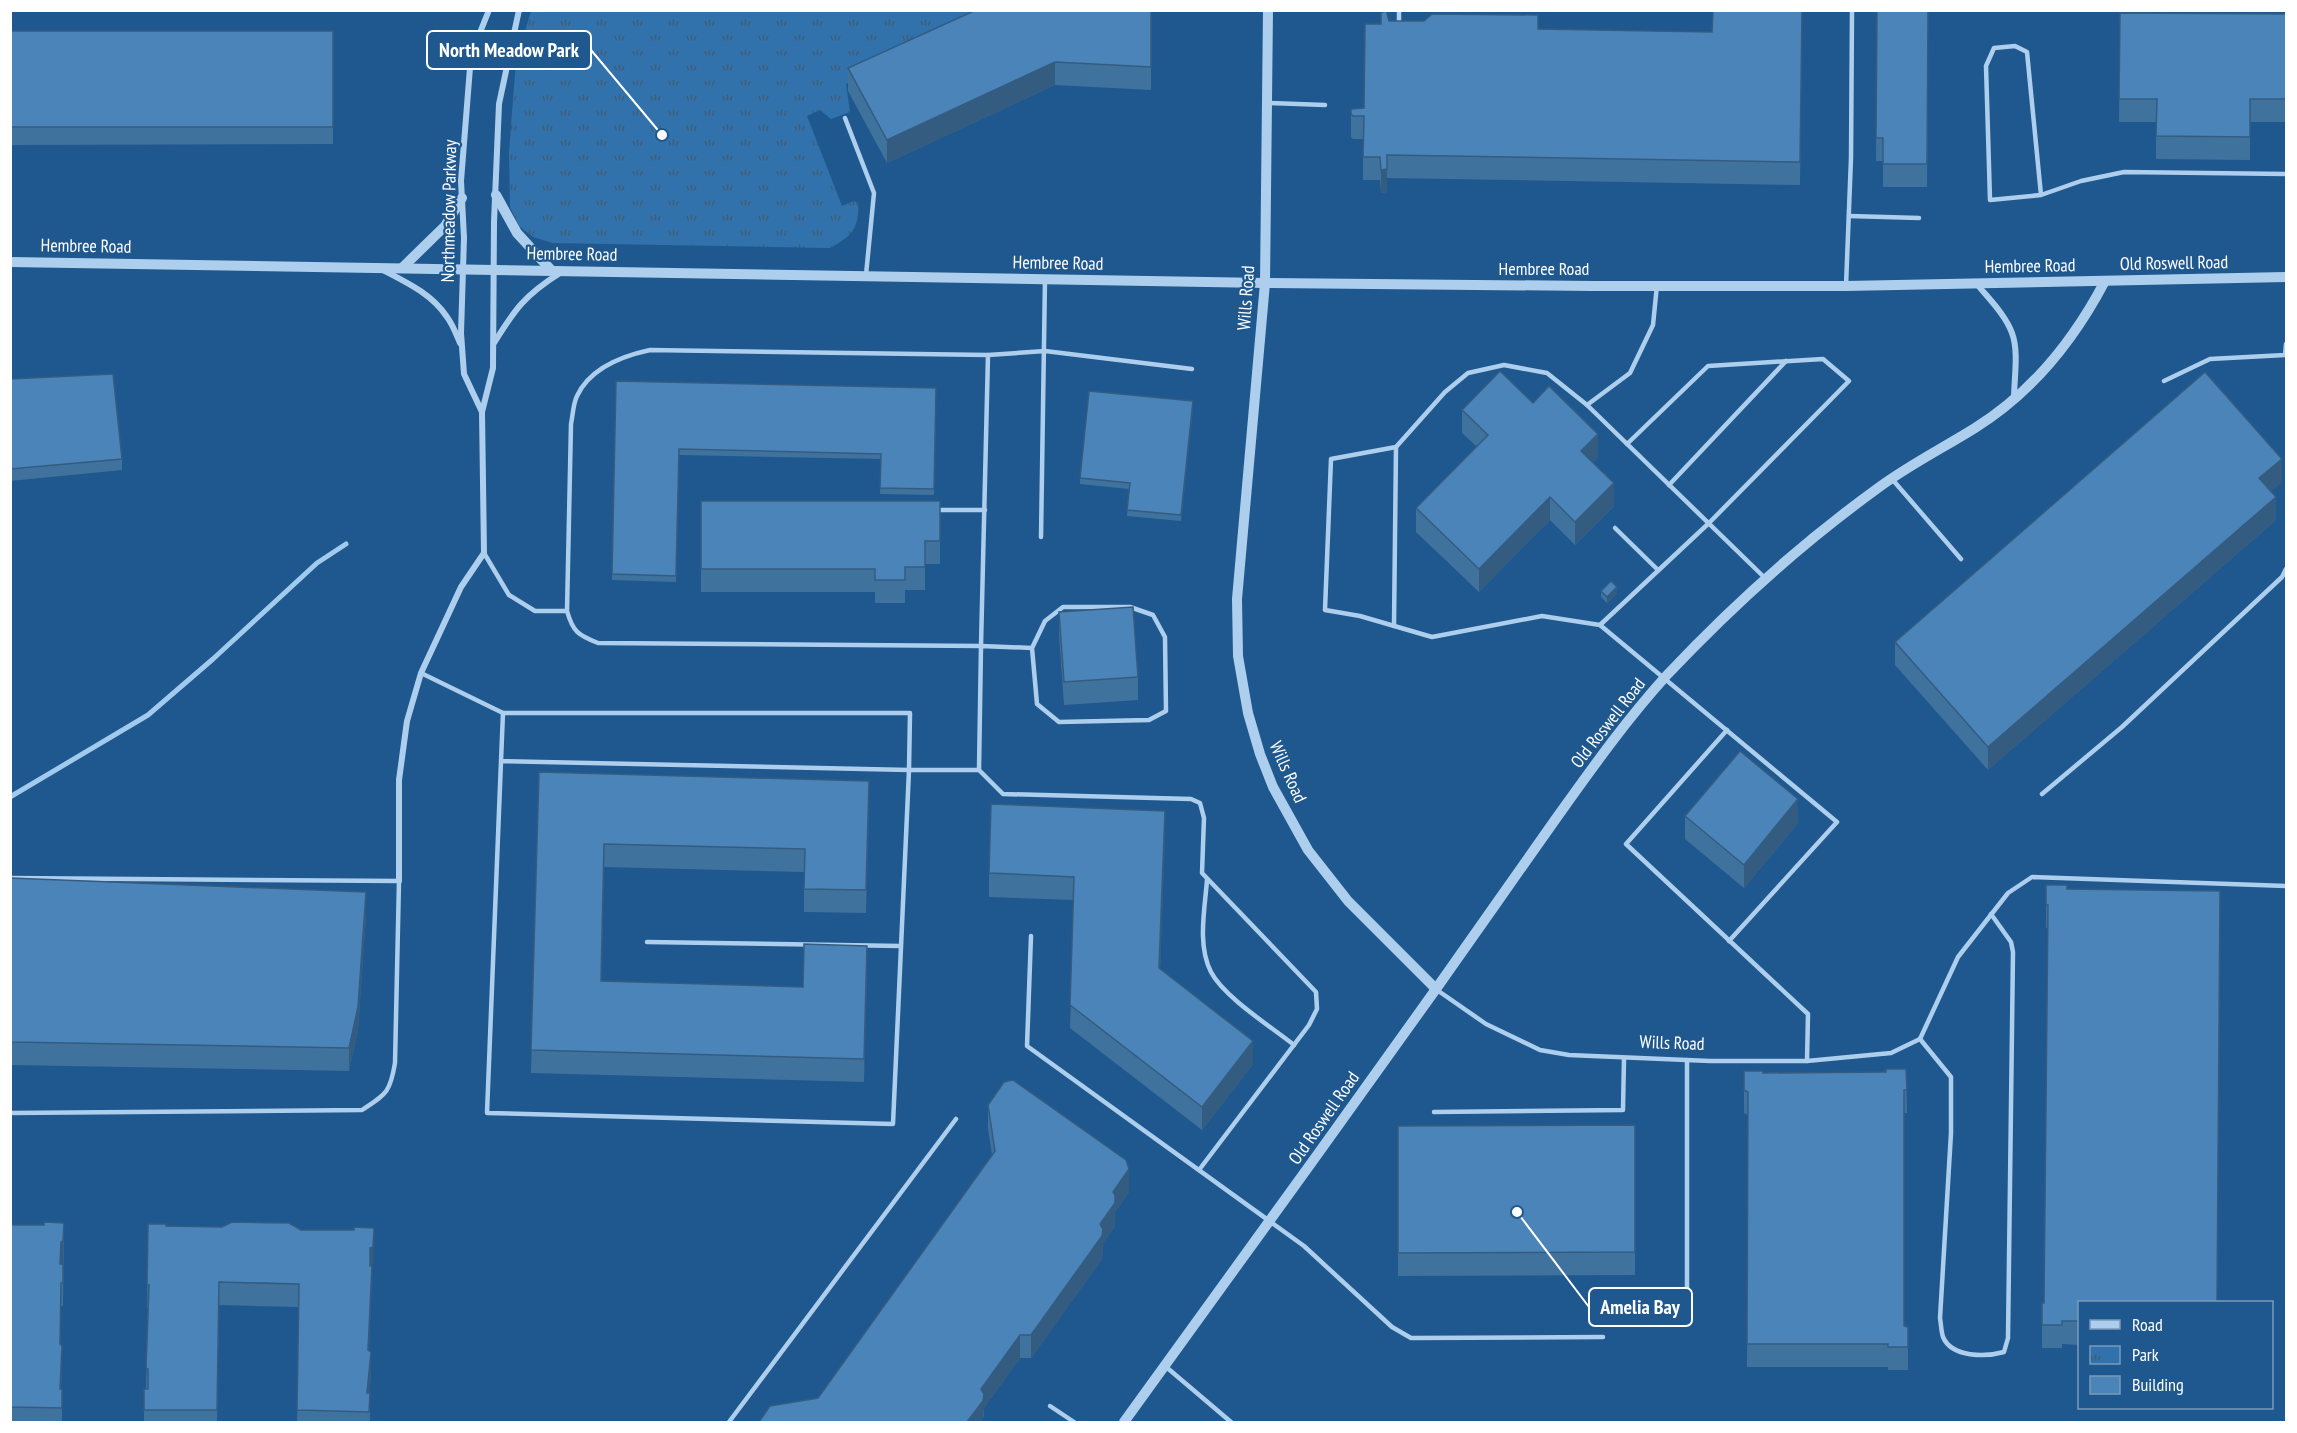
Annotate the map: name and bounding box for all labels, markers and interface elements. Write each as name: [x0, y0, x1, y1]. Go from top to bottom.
callout: North Meadow Park: [427, 31, 591, 69]
text: North Meadow Park: [439, 37, 580, 63]
street label: Northmeadow Parkway: [436, 139, 461, 283]
street label: Hembree Road: [40, 233, 132, 258]
street label: Hembree Road: [526, 241, 618, 266]
street label: Hembree Road: [1012, 250, 1104, 275]
street label: Old Roswell Road: [2120, 250, 2228, 275]
street label: Hembree Road: [1984, 253, 2076, 278]
street label: Hembree Road: [1499, 257, 1589, 280]
street label: Wills Road: [1232, 265, 1259, 331]
street label: Old Roswell Road: [1565, 673, 1650, 772]
street label: Wills Road: [1265, 737, 1312, 806]
street label: Wills Road: [1639, 1030, 1705, 1055]
street label: Old Roswell Road: [1283, 1067, 1364, 1169]
callout: Amelia Bay: [1589, 1288, 1692, 1326]
text: Amelia Bay: [1599, 1294, 1681, 1320]
legend: [2078, 1301, 2273, 1409]
text: Road: [2132, 1313, 2163, 1336]
text: Park: [2132, 1343, 2159, 1366]
text: Building: [2132, 1373, 2184, 1396]

